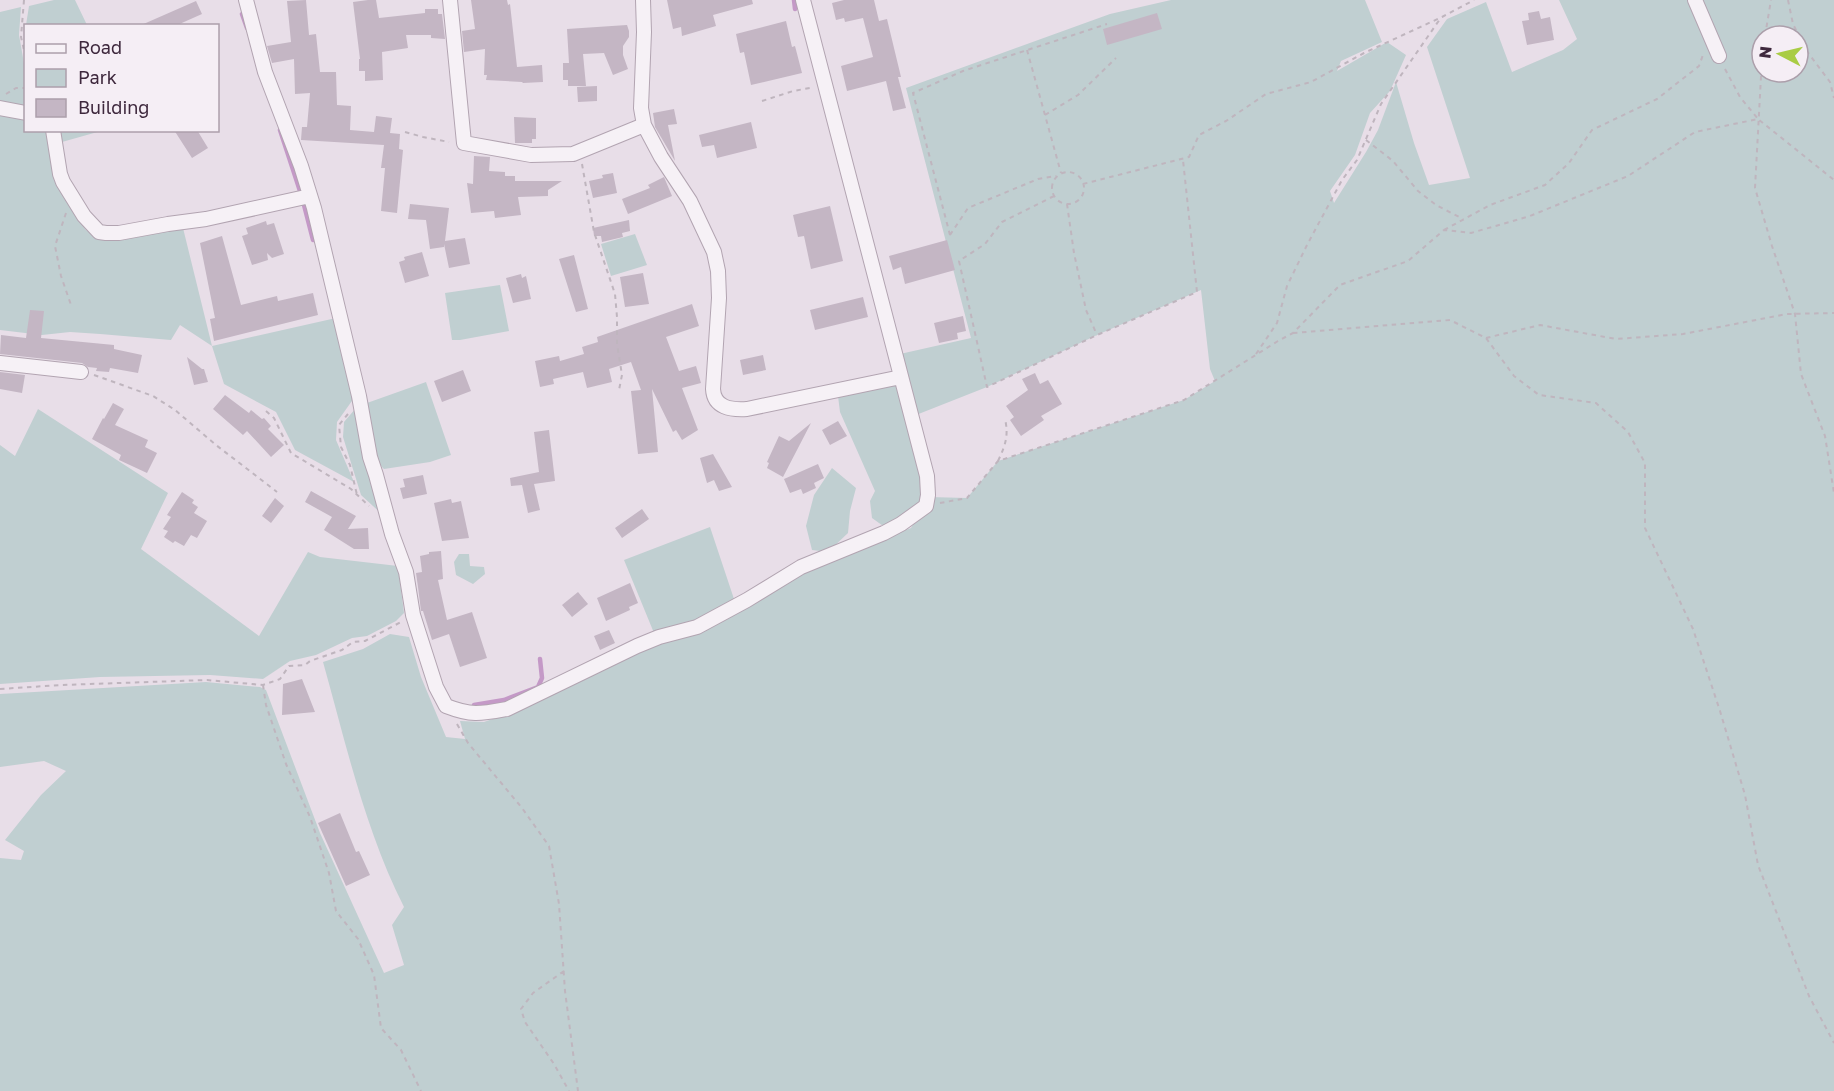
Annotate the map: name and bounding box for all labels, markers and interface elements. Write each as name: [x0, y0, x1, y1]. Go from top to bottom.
legend: [24, 24, 219, 132]
north arrow: [1750, 24, 1810, 84]
text: Road: [78, 36, 122, 58]
text: N: [1754, 45, 1776, 59]
text: Park: [78, 66, 117, 88]
text: Building: [78, 96, 149, 118]

